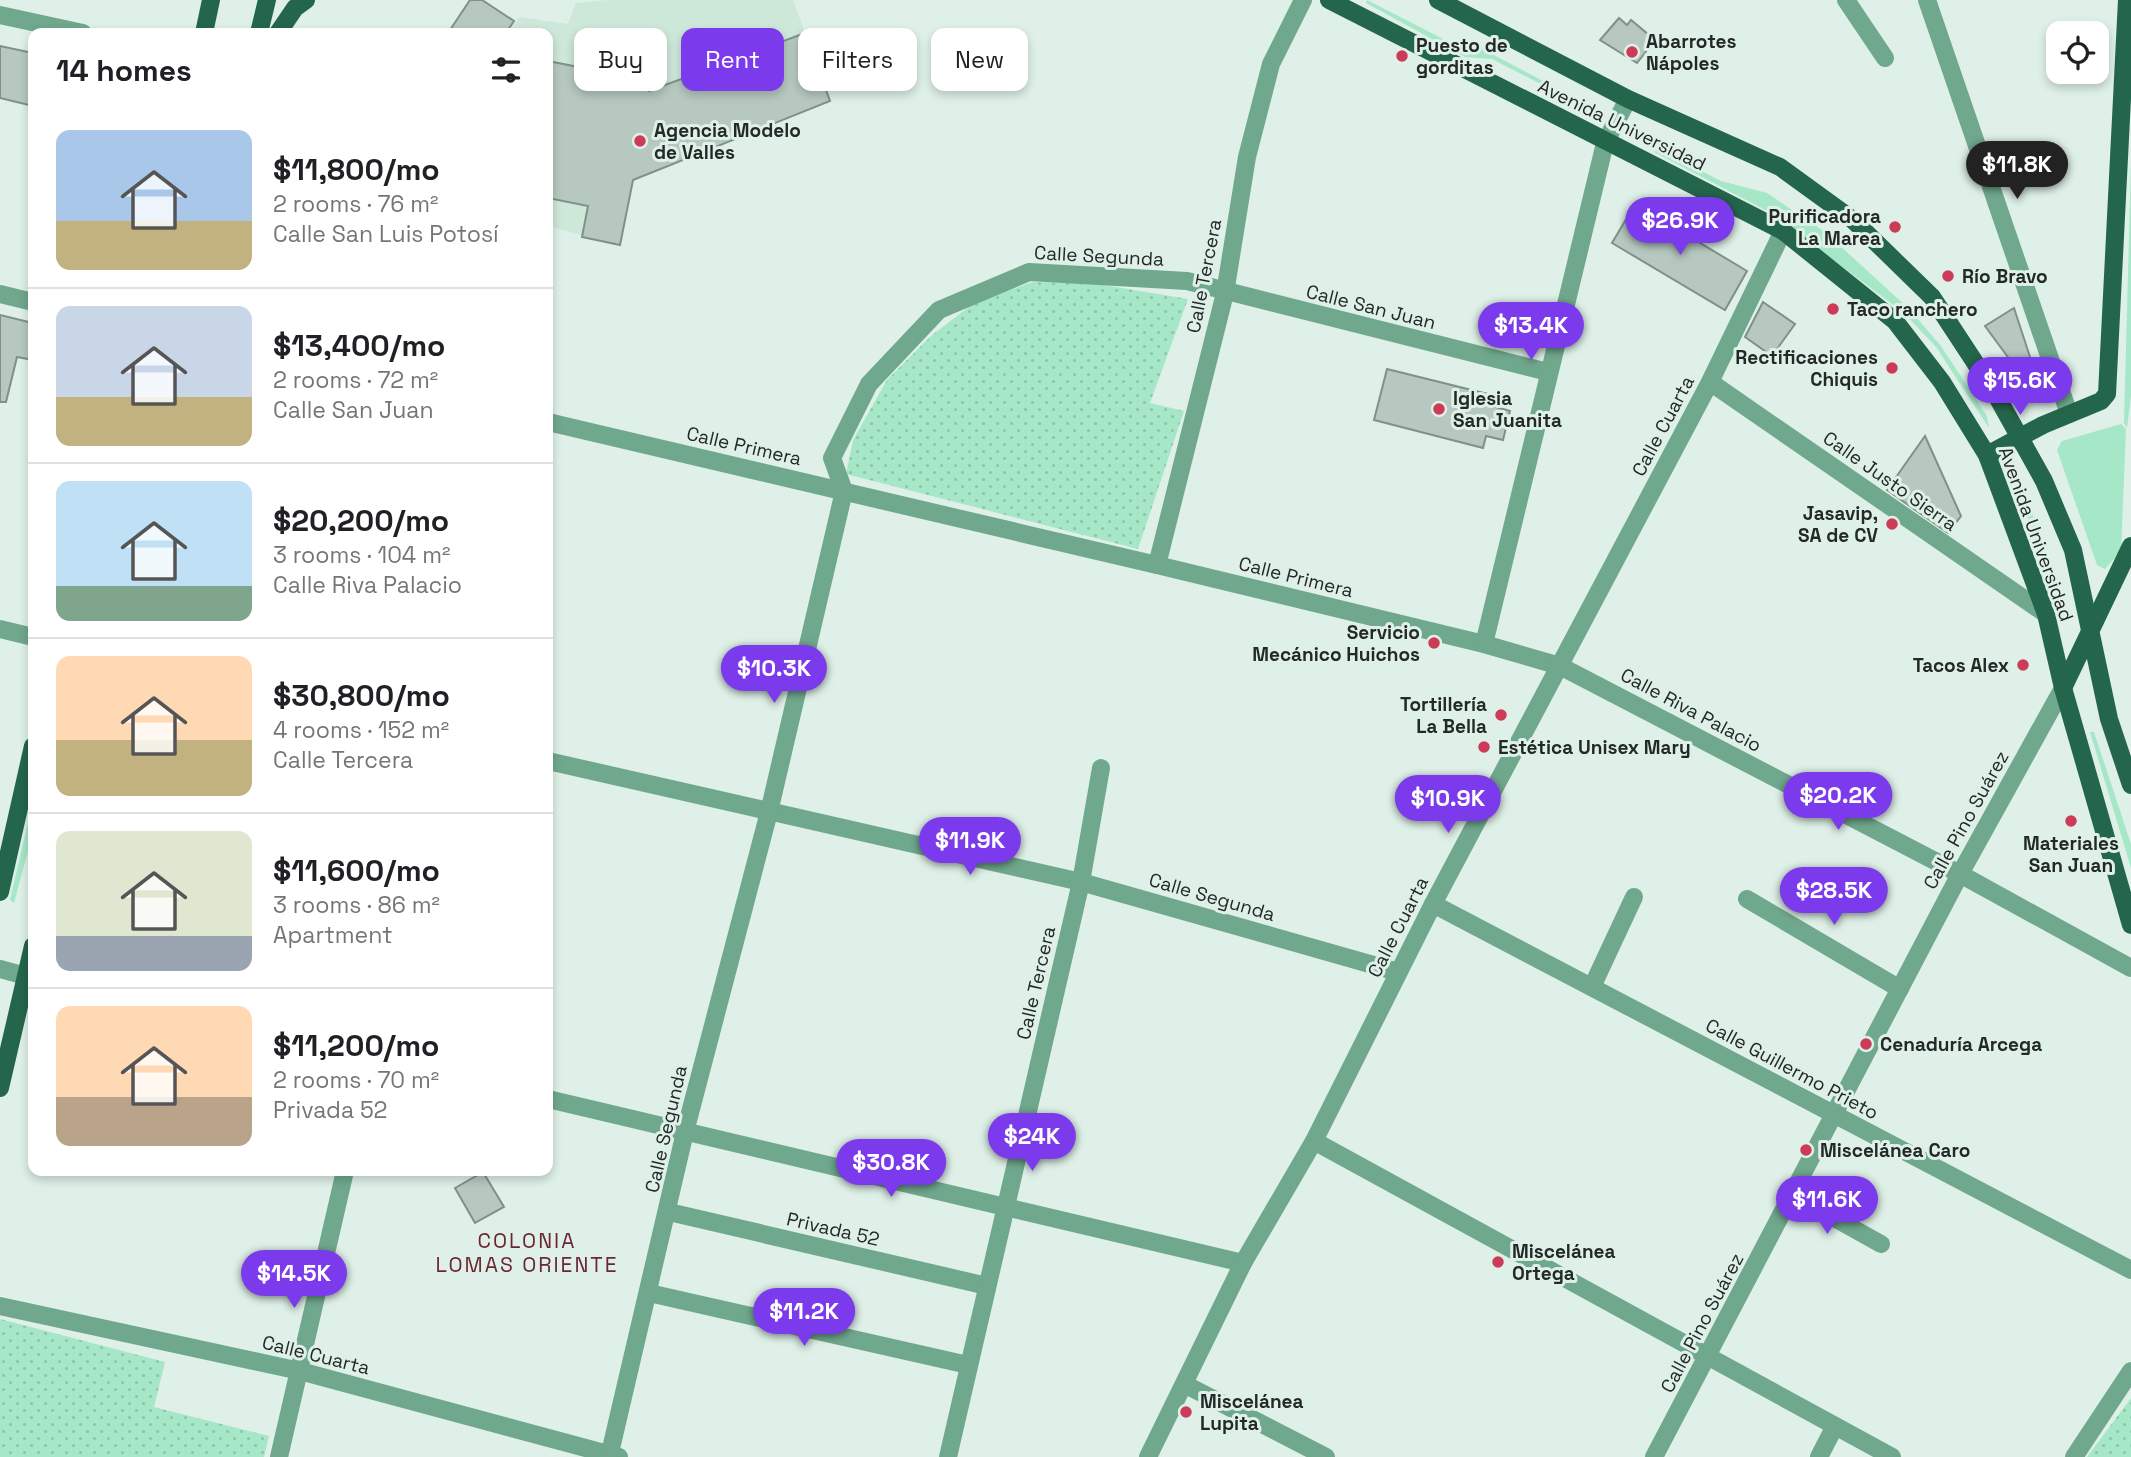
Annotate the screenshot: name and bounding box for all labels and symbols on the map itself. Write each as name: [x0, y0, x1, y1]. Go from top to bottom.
place label: Abarrotes Nápoles: [1646, 29, 1736, 76]
place label: Puesto de gorditas: [1416, 33, 1508, 80]
marker: Abarrotes Nápoles: [1624, 44, 1640, 60]
marker: Puesto de gorditas: [1394, 48, 1410, 64]
street label: Avenida Universidad: [1534, 73, 1710, 177]
place label: Agencia Modelo de Valles: [654, 118, 801, 165]
marker: Agencia Modelo de Valles: [632, 133, 648, 149]
pin: $11.8K: [1960, 142, 2074, 201]
pin: $26.9K: [1623, 198, 1737, 257]
place label: Purificadora La Marea: [1768, 204, 1881, 251]
street label: Calle Tercera: [1181, 217, 1227, 335]
marker: Purificadora La Marea: [1887, 219, 1903, 235]
street label: Calle Segunda: [1033, 240, 1165, 272]
place label: Río Bravo: [1962, 264, 2048, 289]
marker: Río Bravo: [1940, 268, 1956, 284]
street label: Calle San Juan: [1304, 279, 1438, 335]
place label: Taco ranchero: [1847, 297, 1978, 322]
marker: Taco ranchero: [1825, 301, 1841, 317]
pin: $13.4K: [1474, 302, 1588, 362]
place label: Rectificaciones Chiquis: [1735, 345, 1878, 392]
pin: $15.6K: [1963, 358, 2077, 417]
marker: Rectificaciones Chiquis: [1884, 360, 1900, 376]
street label: Calle Cuarta: [1626, 371, 1700, 480]
place label: Iglesia San Juanita: [1453, 386, 1562, 433]
marker: Iglesia San Juanita: [1431, 401, 1447, 417]
street label: Calle Primera: [684, 421, 804, 471]
street label: Calle Justo Sierra: [1818, 425, 1962, 537]
street label: Avenida Universidad: [1993, 443, 2079, 625]
place label: Jasavip, SA de CV: [1798, 501, 1878, 548]
marker: Jasavip, SA de CV: [1884, 516, 1900, 532]
street label: Calle Primera: [1236, 551, 1356, 603]
place label: Servicio Mecánico Huichos: [1252, 620, 1420, 667]
marker: Servicio Mecánico Huichos: [1426, 635, 1442, 651]
pin: $10.3K: [717, 646, 831, 705]
place label: Tacos Alex: [1913, 653, 2009, 678]
marker: Tacos Alex: [2015, 657, 2031, 673]
street label: Calle Riva Palacio: [1616, 662, 1766, 758]
place label: Tortillería La Bella: [1400, 692, 1487, 739]
marker: Tortillería La Bella: [1493, 707, 1509, 723]
place label: Estética Unisex Mary: [1498, 735, 1691, 760]
marker: Estética Unisex Mary: [1476, 739, 1492, 755]
street label: Calle Pino Suárez: [1918, 746, 2014, 894]
pin: $20.2K: [1781, 772, 1895, 832]
pin: $10.9K: [1391, 776, 1505, 835]
marker: Materiales San Juan: [2063, 813, 2079, 829]
pin: $11.9K: [913, 818, 1027, 877]
place label: Materiales San Juan: [2023, 831, 2119, 878]
street label: Calle Segunda: [1146, 867, 1278, 927]
pin: $28.5K: [1777, 867, 1891, 927]
street label: Calle Cuarta: [1362, 872, 1434, 982]
street label: Calle Tercera: [1011, 924, 1061, 1042]
street label: Calle Guillermo Prieto: [1701, 1013, 1883, 1125]
place label: Cenaduría Arcega: [1880, 1032, 2042, 1057]
marker: Cenaduría Arcega: [1858, 1036, 1874, 1052]
street label: Calle Segunda: [639, 1063, 693, 1195]
pin: $24K: [991, 1114, 1073, 1173]
place label: Miscelánea Caro: [1820, 1138, 1970, 1163]
pin: $30.8K: [834, 1140, 948, 1199]
marker: Miscelánea Caro: [1798, 1142, 1814, 1158]
pin: $11.6K: [1770, 1176, 1884, 1236]
street label: Privada 52: [784, 1206, 882, 1252]
district label: COLONIA LOMAS ORIENTE: [435, 1227, 619, 1278]
place label: Miscelánea Ortega: [1512, 1239, 1616, 1286]
street label: Calle Pino Suárez: [1655, 1249, 1749, 1397]
pin: $14.5K: [237, 1250, 351, 1310]
marker: Miscelánea Ortega: [1490, 1254, 1506, 1270]
pin: $11.2K: [747, 1288, 861, 1348]
street label: Calle Cuarta: [260, 1330, 373, 1380]
place label: Miscelánea Lupita: [1200, 1389, 1304, 1436]
marker: Miscelánea Lupita: [1178, 1404, 1194, 1420]

